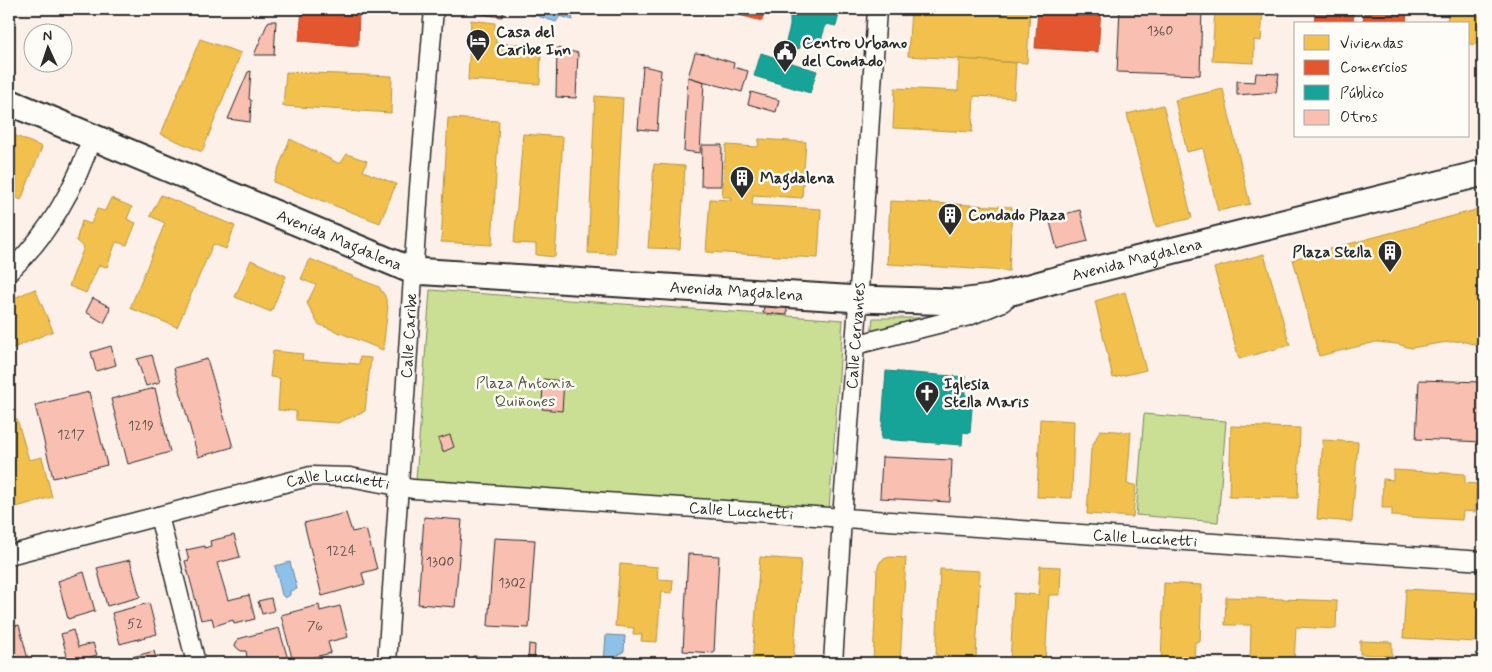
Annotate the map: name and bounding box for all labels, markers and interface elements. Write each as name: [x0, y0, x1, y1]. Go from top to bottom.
north arrow: [22, 22, 72, 72]
place label: Casa del Caribe Inn: [496, 22, 571, 61]
house number: 1360: [1147, 22, 1173, 40]
legend: [1294, 22, 1470, 138]
text: N: [42, 27, 53, 45]
hotel icon: Casa del Caribe Inn: [465, 28, 491, 62]
place label: Centro Urbano del Condado: [802, 33, 907, 72]
text: Viviendas: [1340, 34, 1404, 54]
public building icon: Centro Urbano del Condado: [772, 39, 798, 73]
text: Comercios: [1340, 58, 1408, 78]
text: Público: [1340, 84, 1384, 104]
text: Otros: [1340, 108, 1378, 128]
building icon: Magdalena: [729, 165, 755, 199]
place label: Magdalena: [760, 168, 835, 191]
building icon: Condado Plaza: [937, 202, 963, 236]
street label: Avenida Magdalena: [274, 205, 405, 276]
place label: Condado Plaza: [968, 205, 1066, 226]
street label: Avenida Magdalena: [1070, 233, 1204, 286]
building icon: Plaza Stella: [1377, 239, 1403, 273]
place label: Plaza Stella: [1293, 242, 1372, 263]
street label: Avenida Magdalena: [669, 277, 804, 306]
street label: Calle Cervantes: [841, 282, 870, 390]
street label: Calle Caribe: [396, 292, 422, 379]
park label: Plaza Antonia Quiñones: [476, 373, 575, 412]
place label: Iglesia Stella Maris: [944, 374, 1030, 413]
church icon: Iglesia Stella Maris: [914, 380, 940, 414]
house number: 1219: [128, 417, 154, 435]
house number: 1217: [57, 426, 85, 444]
street label: Calle Lucchetti: [284, 465, 392, 495]
street label: Calle Lucchetti: [688, 497, 794, 525]
street label: Calle Lucchetti: [1092, 524, 1198, 552]
house number: 1224: [326, 542, 356, 560]
house number: 1300: [426, 553, 454, 571]
house number: 1302: [498, 574, 526, 592]
house number: 52: [127, 615, 143, 633]
house number: 76: [307, 617, 323, 635]

